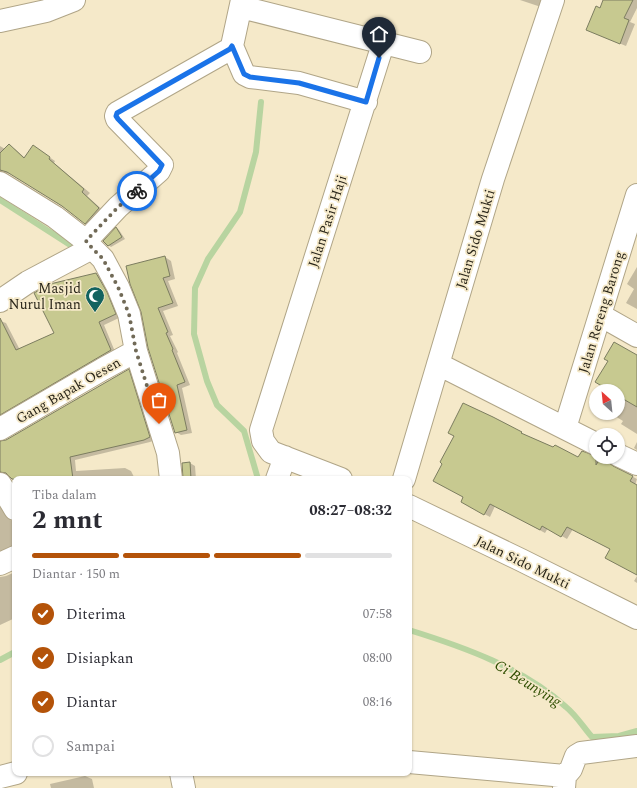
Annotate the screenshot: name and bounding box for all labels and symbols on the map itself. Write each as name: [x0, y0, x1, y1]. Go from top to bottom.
pin: [362, 17, 396, 58]
courier: [117, 171, 157, 211]
street label: Jalan Pasir Haji: [303, 172, 352, 270]
street label: Jalan Sido Mukti: [450, 187, 501, 292]
street label: Jalan Rereng Barong: [573, 248, 630, 376]
place label: Masjid Nurul Iman: [9, 278, 81, 315]
mosque icon: Masjid Nurul Iman: [84, 285, 106, 313]
street label: Gang Bapak Oesen: [12, 352, 125, 429]
pin: [142, 383, 176, 424]
north arrow: [589, 384, 625, 420]
street label: Jalan Sido Mukti: [472, 530, 574, 595]
water label: Ci Beunying: [490, 654, 567, 714]

